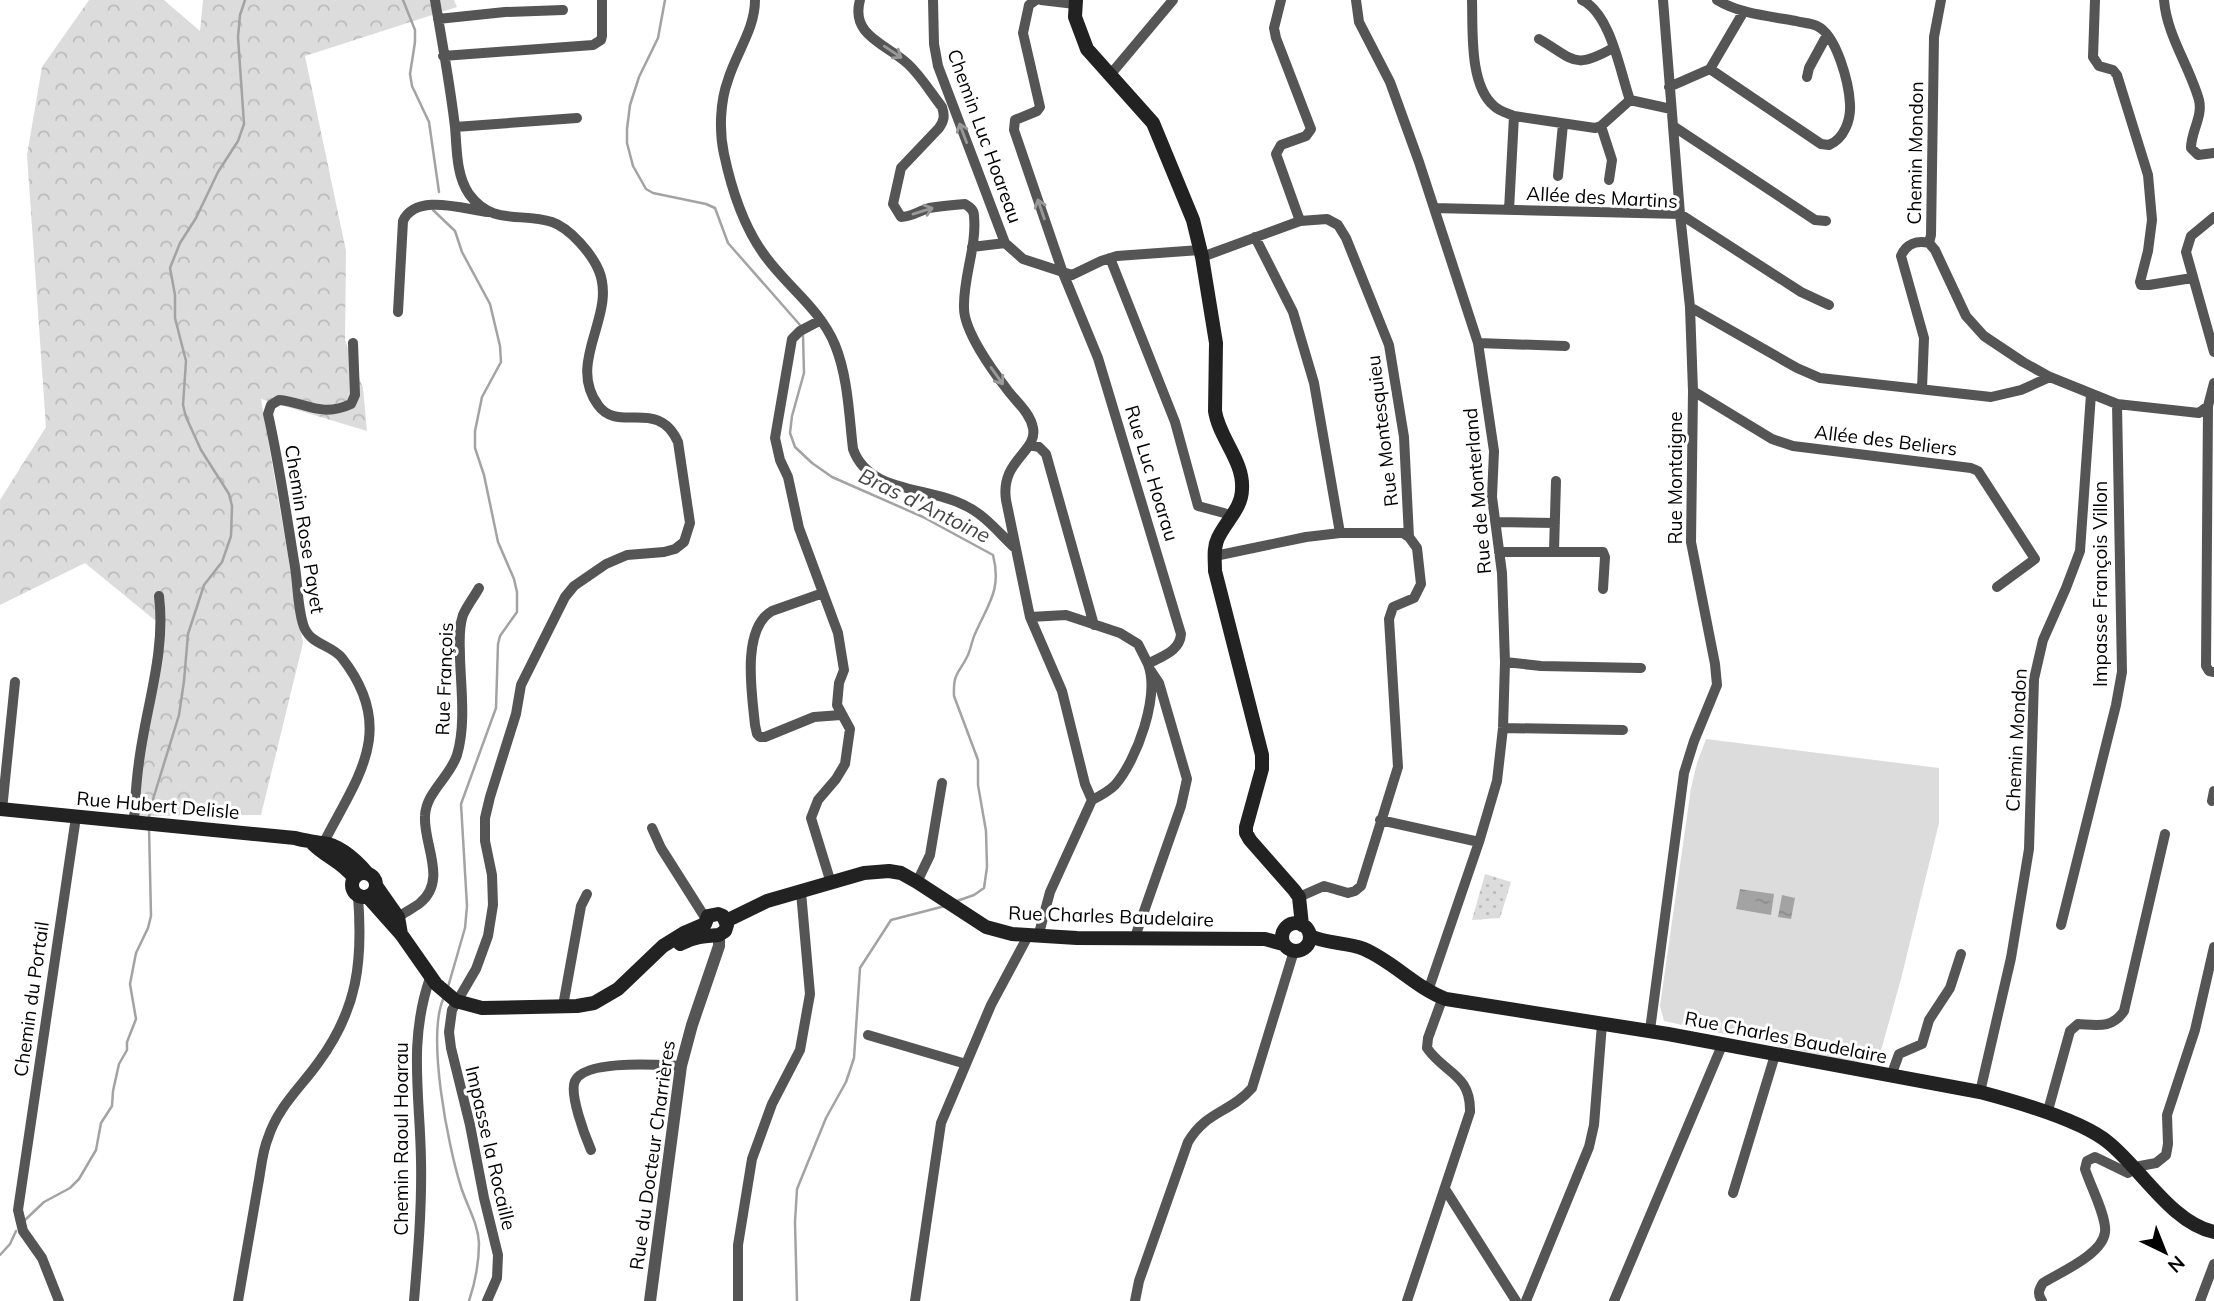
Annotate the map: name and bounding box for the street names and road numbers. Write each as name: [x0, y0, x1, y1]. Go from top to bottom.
street label: Chemin Luc Hoareau: [942, 46, 1028, 226]
street label: Chemin Mondon: [1902, 81, 1928, 225]
street label: Allée des Martins: [1526, 181, 1678, 213]
street label: Rue Montesquieu: [1361, 354, 1403, 508]
street label: Rue Luc Hoarau: [1120, 402, 1184, 544]
street label: Rue de Monterland: [1458, 407, 1496, 575]
street label: Rue Montaigne: [1663, 411, 1687, 545]
street label: Allée des Beliers: [1813, 419, 1959, 461]
street label: Chemin Rose Payet: [280, 443, 330, 615]
street label: Impasse François Villon: [2088, 481, 2112, 687]
street label: Rue François: [430, 622, 458, 736]
street label: Chemin Mondon: [2000, 668, 2032, 812]
street label: Rue Hubert Delisle: [75, 786, 241, 824]
street label: Rue Charles Baudelaire: [1008, 900, 1214, 932]
street label: Chemin du Portail: [8, 920, 54, 1078]
street label: Rue Charles Baudelaire: [1683, 1006, 1889, 1068]
street label: Rue du Docteur Charrières: [624, 1039, 680, 1271]
street label: Chemin Raoul Hoarau: [389, 1042, 413, 1236]
street label: Impasse la Rocaille: [460, 1064, 522, 1232]

